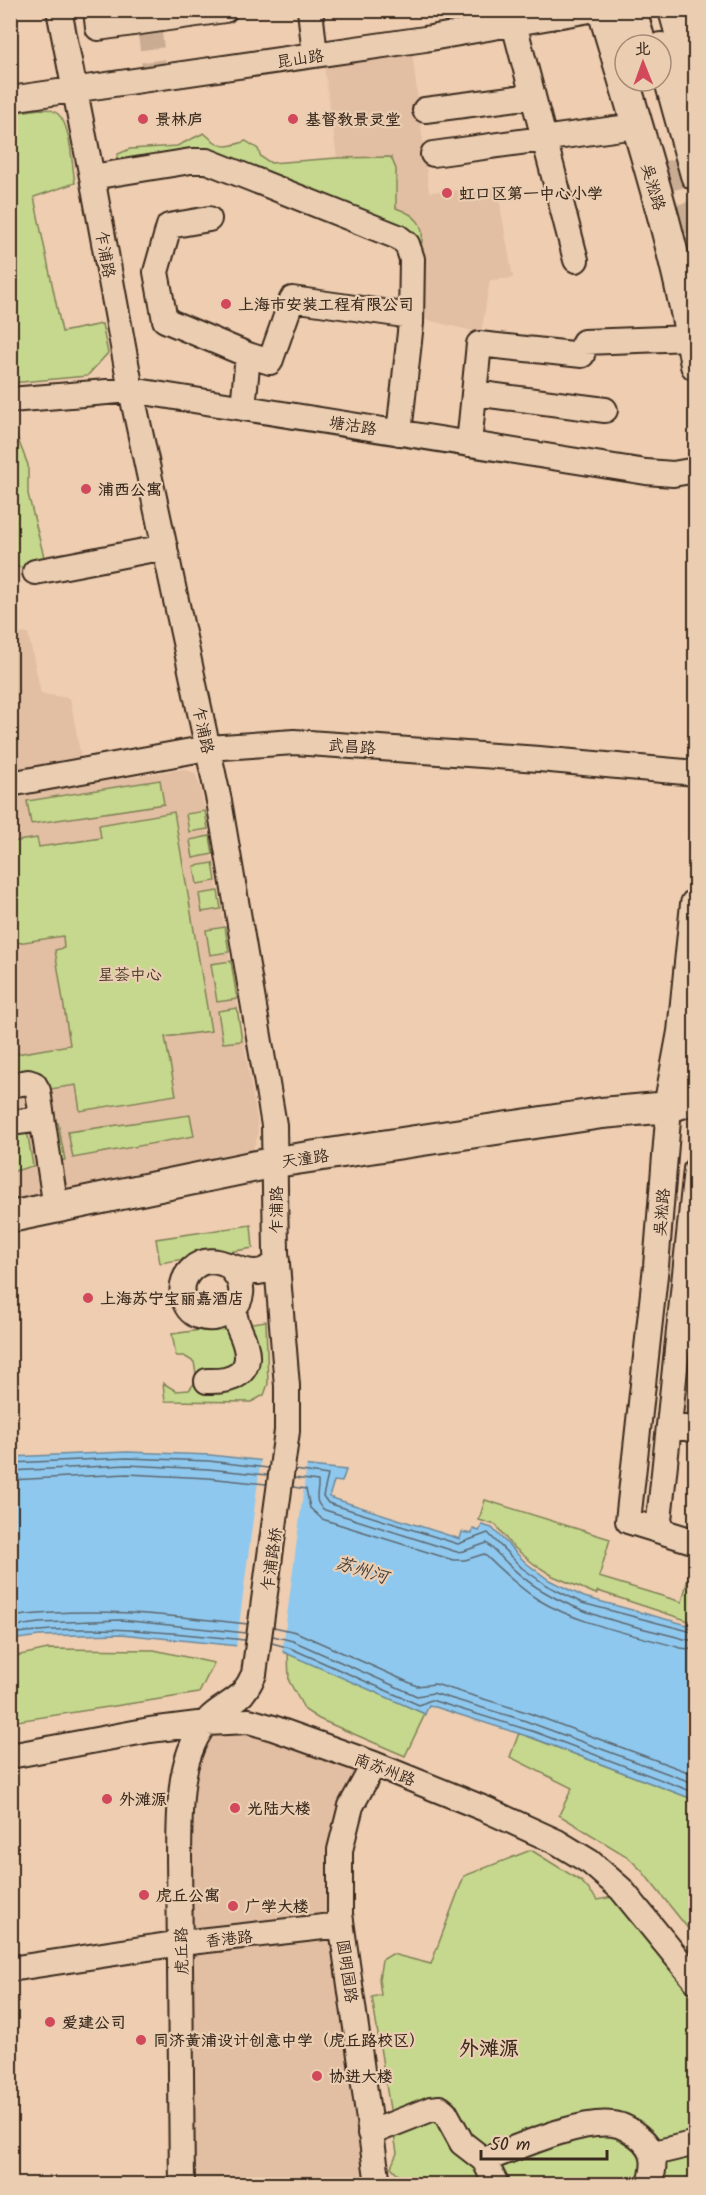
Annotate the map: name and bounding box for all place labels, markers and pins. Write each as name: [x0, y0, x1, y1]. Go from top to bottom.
place label: 景林庐: [155, 108, 203, 133]
place label: 基督教景灵堂: [305, 108, 401, 133]
marker: 景林庐: [136, 112, 150, 126]
marker: 基督教景灵堂: [286, 112, 300, 126]
place label: 虹口区第一中心小学: [459, 182, 603, 207]
marker: 虹口区第一中心小学: [440, 186, 454, 200]
place label: 上海市安装工程有限公司: [238, 293, 414, 318]
marker: 上海市安装工程有限公司: [219, 297, 233, 311]
place label: 浦西公寓: [98, 478, 162, 503]
marker: 浦西公寓: [79, 482, 93, 496]
place label: 上海苏宁宝丽嘉酒店: [100, 1287, 244, 1312]
marker: 上海苏宁宝丽嘉酒店: [81, 1291, 95, 1305]
place label: 外滩源: [119, 1788, 167, 1813]
marker: 外滩源: [100, 1792, 114, 1806]
place label: 光陆大楼: [247, 1797, 311, 1822]
marker: 光陆大楼: [228, 1801, 242, 1815]
place label: 虎丘公寓: [156, 1884, 220, 1909]
marker: 虎丘公寓: [137, 1888, 151, 1902]
place label: 广学大楼: [245, 1895, 309, 1920]
marker: 广学大楼: [226, 1899, 240, 1913]
place label: 爱建公司: [62, 2011, 126, 2036]
marker: 爱建公司: [43, 2015, 57, 2029]
place label: 同济黄浦设计创意中学（虎丘路校区）: [153, 2029, 425, 2054]
marker: 同济黄浦设计创意中学（虎丘路校区）: [134, 2033, 148, 2047]
place label: 协进大楼: [329, 2065, 393, 2090]
marker: 协进大楼: [310, 2069, 324, 2083]

